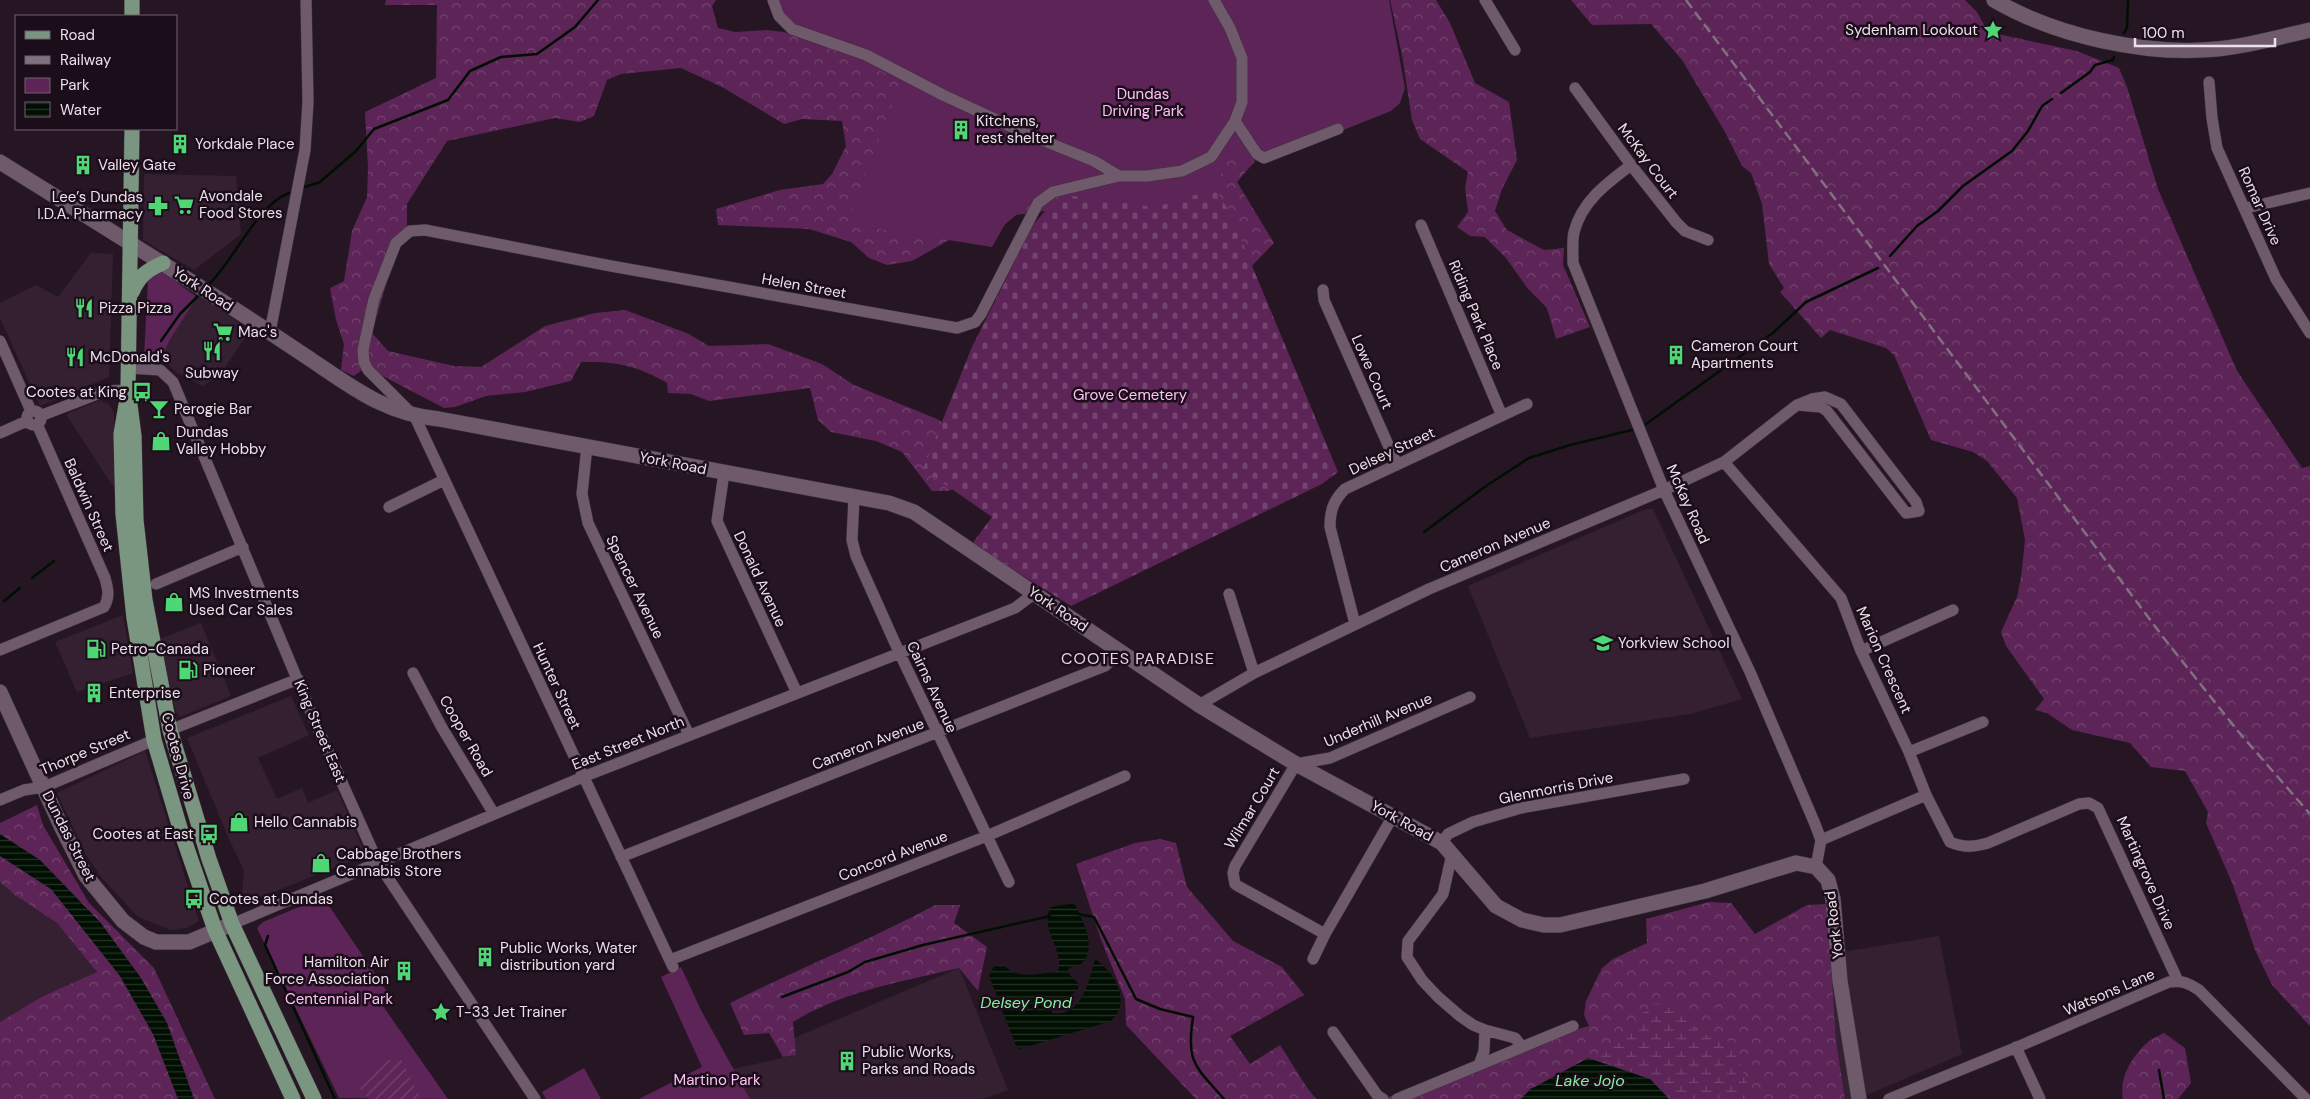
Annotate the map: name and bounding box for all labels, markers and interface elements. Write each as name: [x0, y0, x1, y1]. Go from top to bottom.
legend: [15, 15, 178, 130]
scale bar: [2135, 15, 2275, 47]
place icon: Sydenham Lookout: [1982, 19, 2004, 41]
place label: Sydenham Lookout: [1845, 20, 1978, 40]
text: 100 m: [2142, 23, 2185, 43]
text: Road: [60, 25, 95, 45]
text: Railway: [60, 50, 112, 70]
text: Park: [60, 75, 90, 95]
park label: Dundas Driving Park: [1102, 84, 1184, 121]
text: Water: [60, 100, 102, 120]
place label: Kitchens, rest shelter: [976, 111, 1055, 148]
building icon: Kitchens, rest shelter: [950, 119, 972, 141]
street label: McKay Court: [1613, 119, 1683, 203]
building icon: Yorkdale Place: [169, 133, 191, 155]
place label: Yorkdale Place: [195, 134, 295, 154]
building icon: Valley Gate: [72, 154, 94, 176]
place label: Valley Gate: [98, 155, 176, 175]
street label: Romar Drive: [2234, 164, 2286, 248]
place label: Avondale Food Stores: [199, 186, 282, 223]
place label: Lee’s Dundas I.D.A. Pharmacy: [37, 187, 144, 224]
supermarket icon: Avondale Food Stores: [173, 194, 195, 216]
pharmacy icon: Lee’s Dundas I.D.A. Pharmacy: [147, 195, 169, 217]
street label: Riding Park Place: [1444, 257, 1508, 373]
street label: York Road: [169, 262, 237, 316]
street label: Helen Street: [760, 269, 848, 303]
restaurant icon: Pizza Pizza: [73, 297, 95, 319]
place label: Pizza Pizza: [99, 298, 171, 318]
supermarket icon: Mac's: [212, 321, 234, 343]
place label: Mac's: [238, 322, 277, 342]
street label: Lowe Court: [1347, 332, 1397, 413]
place label: Cameron Court Apartments: [1691, 336, 1798, 373]
restaurant icon: Subway: [201, 340, 223, 362]
building icon: Cameron Court Apartments: [1665, 344, 1687, 366]
restaurant icon: McDonald's: [64, 346, 86, 368]
place label: McDonald's: [90, 347, 170, 367]
place label: Subway: [185, 363, 240, 383]
bus stop icon: Cootes at King: [131, 381, 153, 403]
place label: Cootes at King: [26, 382, 127, 402]
park label: Grove Cemetery: [1073, 385, 1188, 405]
bar icon: Perogie Bar: [148, 398, 170, 420]
place label: Perogie Bar: [174, 399, 252, 419]
place label: Dundas Valley Hobby: [176, 422, 267, 459]
street label: Delsey Street: [1346, 422, 1438, 480]
shop icon: Dundas Valley Hobby: [150, 430, 172, 452]
street label: York Road: [638, 447, 708, 479]
street label: Baldwin Street: [60, 455, 119, 555]
street label: McKay Road: [1662, 461, 1714, 547]
street label: Cameron Avenue: [1437, 513, 1553, 577]
street label: Donald Avenue: [729, 528, 791, 630]
street label: Spencer Avenue: [601, 532, 669, 642]
street label: York Road: [1024, 582, 1092, 636]
place label: MS Investments Used Car Sales: [189, 583, 299, 620]
shop icon: MS Investments Used Car Sales: [163, 591, 185, 613]
street label: Marion Crescent: [1851, 603, 1917, 717]
school or university icon: Yorkview School: [1592, 632, 1614, 654]
place label: Yorkview School: [1618, 633, 1730, 653]
fuel station icon: Petro-Canada: [85, 638, 107, 660]
street label: Cairns Avenue: [902, 638, 962, 736]
place label: Petro-Canada: [111, 639, 209, 659]
street label: Hunter Street: [528, 639, 586, 733]
district label: COOTES PARADISE: [1061, 648, 1215, 669]
fuel station icon: Pioneer: [177, 659, 199, 681]
place label: Pioneer: [203, 660, 256, 680]
street label: King Street East: [289, 677, 351, 785]
building icon: Enterprise: [83, 682, 105, 704]
place label: Enterprise: [109, 683, 180, 703]
street label: Underhill Avenue: [1321, 688, 1435, 752]
street label: Cooper Road: [435, 692, 497, 780]
street label: Cootes Drive: [157, 710, 199, 802]
street label: East Street North: [569, 711, 687, 775]
street label: Cameron Avenue: [809, 713, 927, 775]
street label: Thorpe Street: [37, 724, 133, 780]
street label: Wilmar Court: [1220, 763, 1284, 853]
street label: Glenmorris Drive: [1497, 767, 1615, 809]
street label: Dundas Street: [38, 787, 100, 885]
street label: York Road: [1367, 796, 1437, 846]
shop icon: Hello Cannabis: [228, 811, 250, 833]
place label: Hello Cannabis: [254, 812, 357, 832]
street label: Martingrove Drive: [2112, 813, 2180, 933]
bus stop icon: Cootes at East: [198, 823, 220, 845]
place label: Cootes at East: [93, 824, 194, 844]
street label: Concord Avenue: [836, 826, 950, 886]
place label: Cabbage Brothers Cannabis Store: [336, 844, 461, 881]
shop icon: Cabbage Brothers Cannabis Store: [310, 852, 332, 874]
bus stop icon: Cootes at Dundas: [183, 888, 205, 910]
place label: Cootes at Dundas: [209, 889, 333, 909]
street label: York Road: [1820, 890, 1848, 960]
place label: Public Works, Water distribution yard: [500, 938, 638, 975]
building icon: Public Works, Water distribution yard: [474, 946, 496, 968]
place label: Hamilton Air Force Association: [265, 952, 389, 989]
building icon: Hamilton Air Force Association: [393, 960, 415, 982]
street label: Watsons Lane: [2060, 964, 2158, 1020]
park label: Centennial Park: [285, 989, 393, 1009]
water label: Delsey Pond: [980, 992, 1073, 1013]
place icon: T-33 Jet Trainer: [430, 1001, 452, 1023]
place label: T-33 Jet Trainer: [456, 1002, 567, 1022]
place label: Public Works, Parks and Roads: [862, 1042, 975, 1079]
building icon: Public Works, Parks and Roads: [836, 1050, 858, 1072]
park label: Martino Park: [674, 1070, 761, 1090]
water label: Lake Jojo: [1555, 1070, 1625, 1091]

